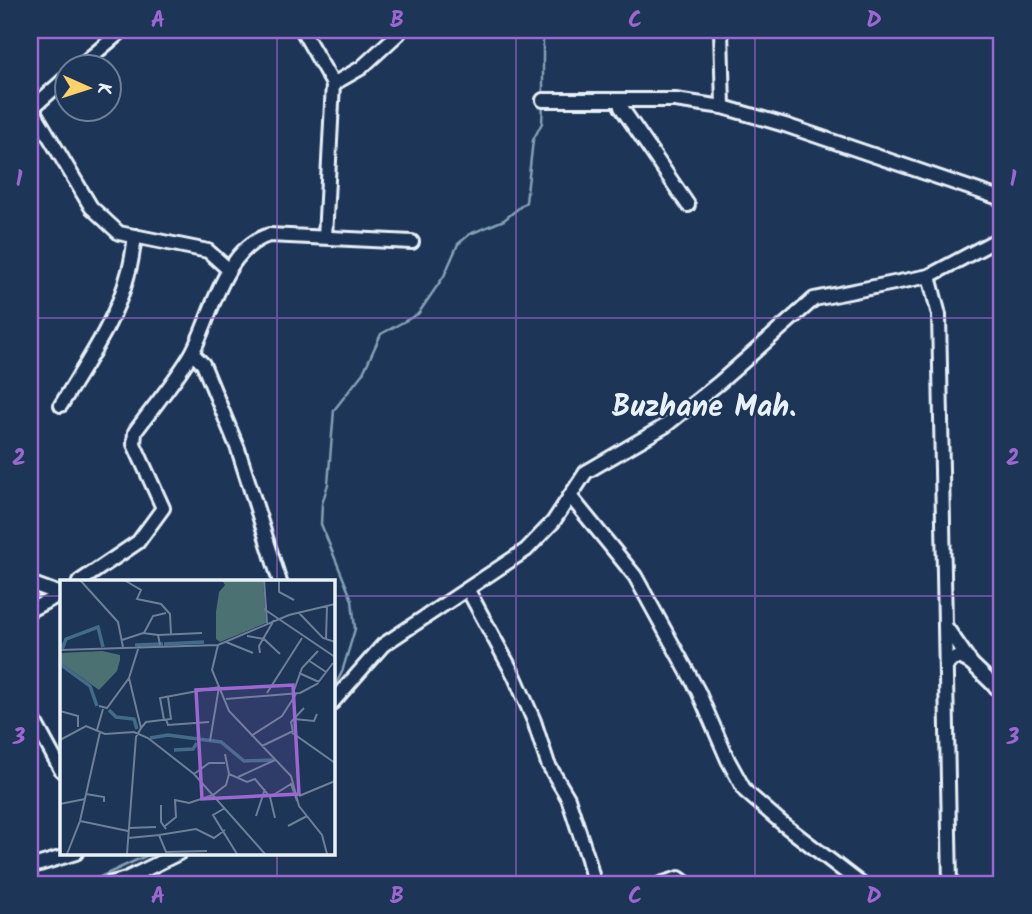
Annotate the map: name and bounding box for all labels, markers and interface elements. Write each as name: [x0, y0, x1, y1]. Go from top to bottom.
text: A: [151, 3, 165, 39]
text: B: [390, 3, 404, 39]
text: C: [628, 3, 642, 39]
text: D: [866, 3, 882, 39]
north arrow: [52, 52, 122, 122]
text: K: [88, 82, 118, 95]
text: 1: [16, 162, 23, 198]
text: 1: [1010, 162, 1017, 198]
district label: Buzhane Mah.: [612, 384, 796, 432]
text: 2: [12, 441, 26, 477]
text: 2: [1006, 441, 1020, 477]
inset map: [60, 580, 334, 855]
text: 3: [12, 720, 26, 756]
text: 3: [1006, 720, 1020, 756]
text: A: [151, 879, 165, 914]
text: B: [390, 879, 404, 914]
text: C: [628, 879, 642, 914]
text: D: [866, 879, 882, 914]

